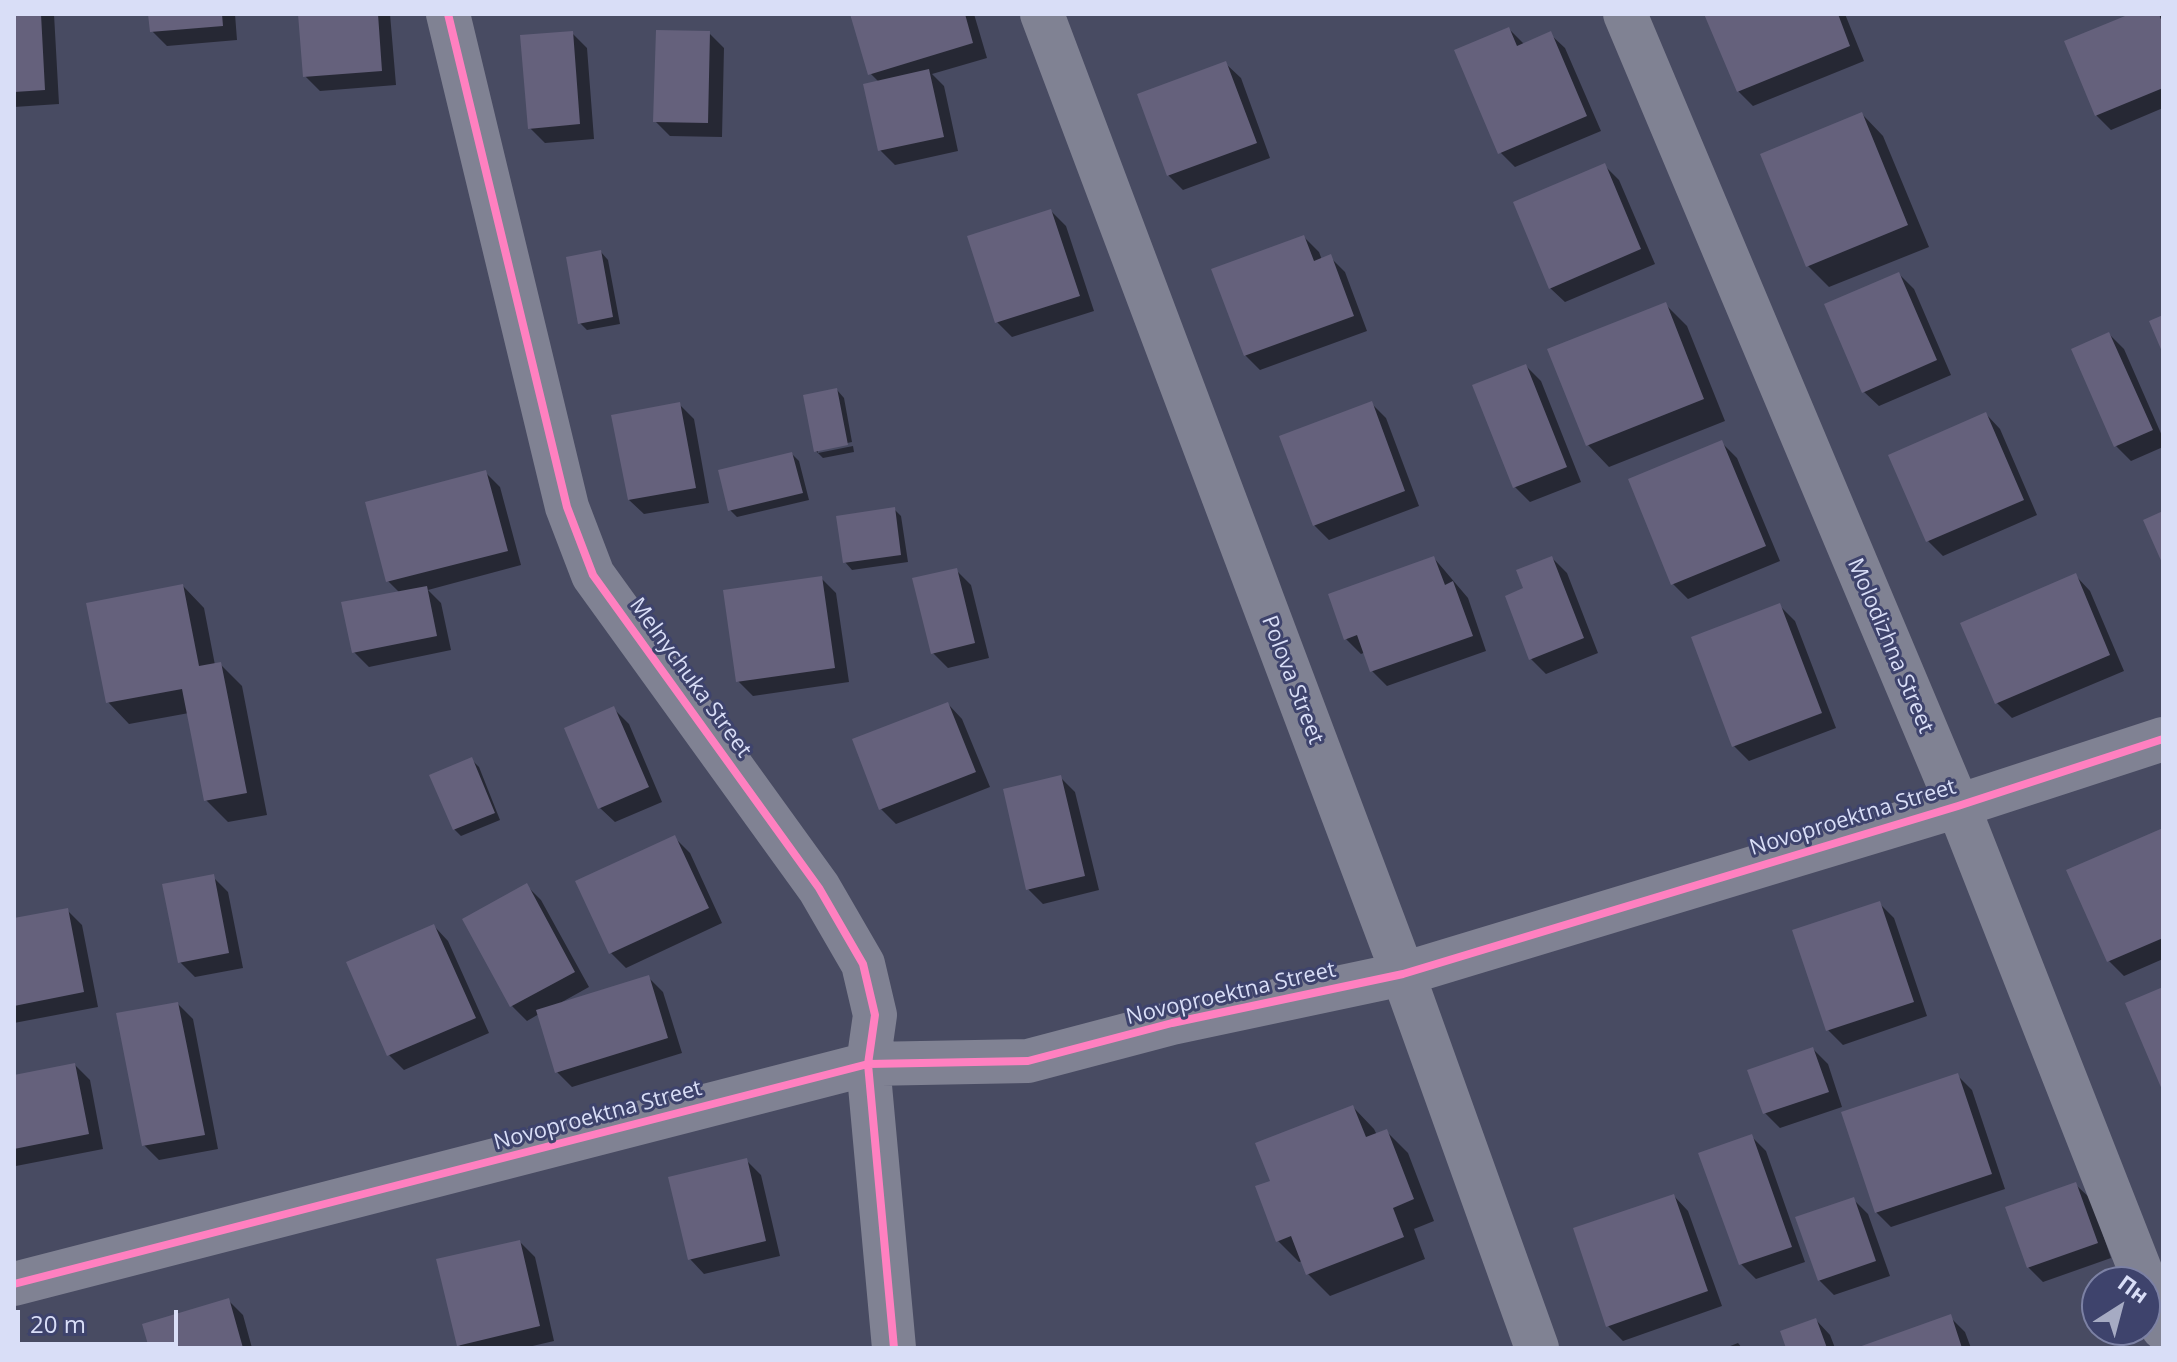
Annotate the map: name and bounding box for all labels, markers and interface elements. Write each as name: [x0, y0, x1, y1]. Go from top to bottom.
street label: Molodizhna Street: [1841, 555, 1939, 737]
street label: Melnychuka Street: [623, 593, 757, 763]
street label: Polova Street: [1255, 612, 1329, 748]
street label: Novoproektna Street: [1747, 774, 1959, 862]
street label: Novoproektna Street: [1124, 957, 1338, 1031]
street label: Novoproektna Street: [491, 1076, 705, 1156]
north arrow: [2081, 1266, 2161, 1346]
text: Пн: [2113, 1267, 2155, 1309]
scale bar: [20, 1294, 182, 1344]
text: 20 m: [30, 1307, 86, 1340]

